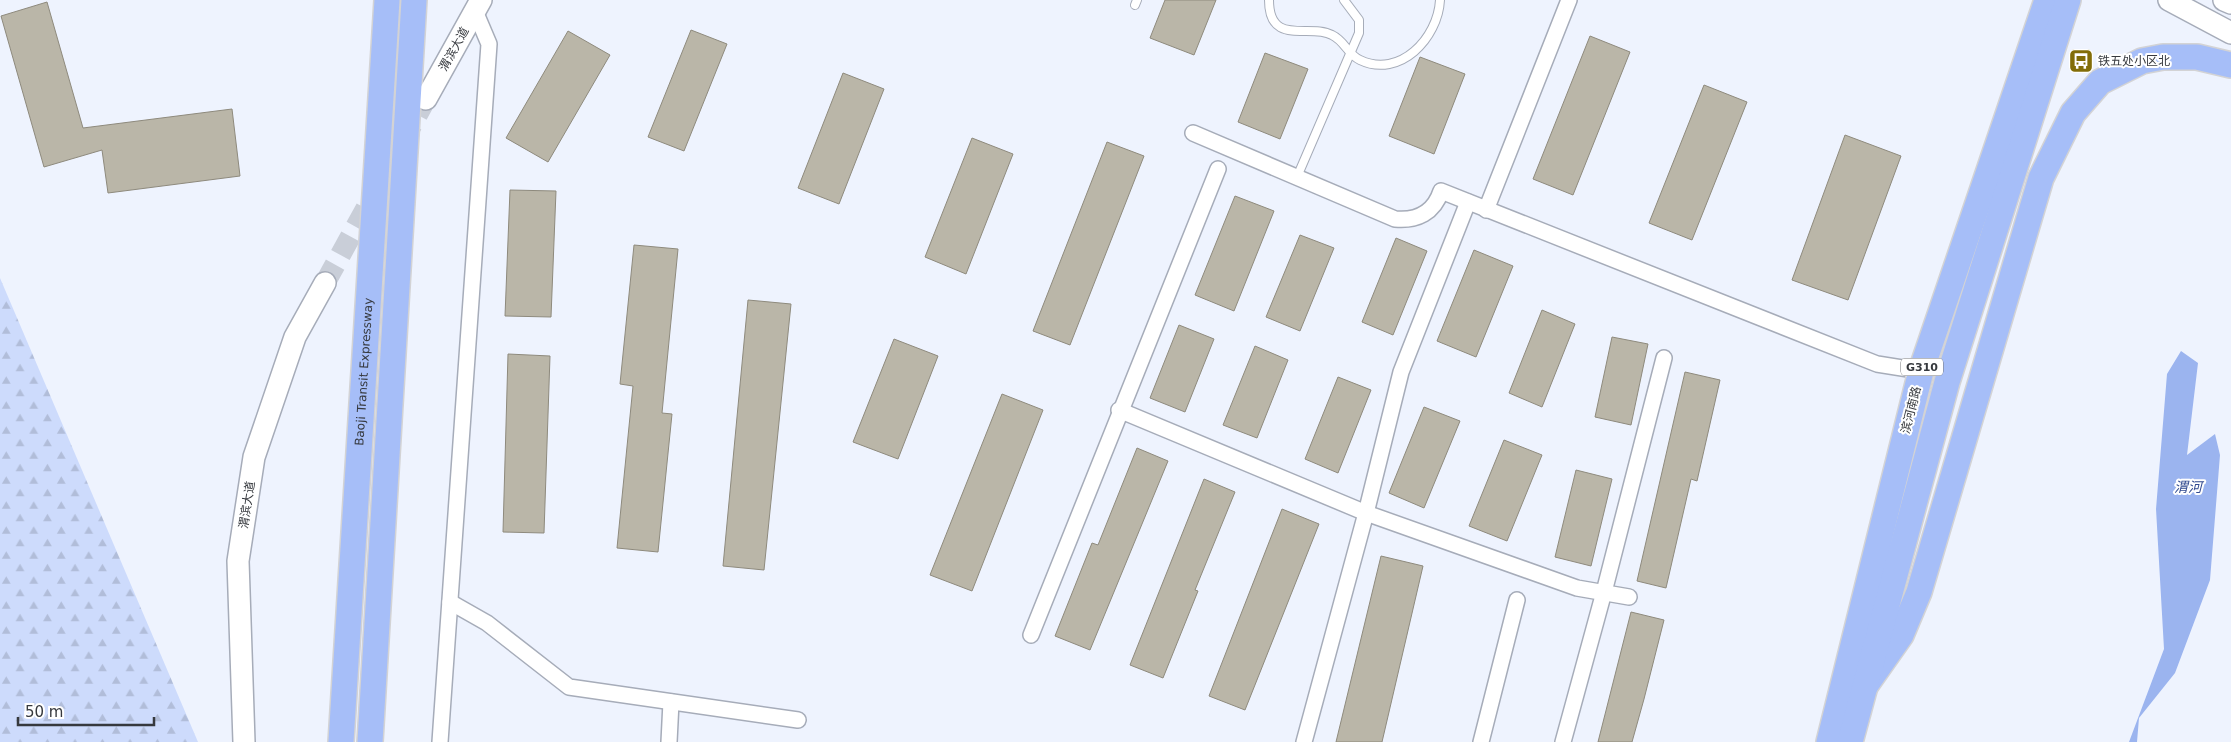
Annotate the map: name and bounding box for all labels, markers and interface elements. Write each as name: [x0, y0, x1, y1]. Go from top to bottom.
street label: 渭滨大道: [436, 25, 472, 73]
bus stop icon: 铁五处小区北: [2068, 48, 2094, 74]
place label: 铁五处小区北: [2098, 54, 2170, 68]
street label: Baoji Transit Expressway: [352, 297, 376, 446]
road number: G310: [1901, 358, 1943, 376]
street label: 滨河南路: [1898, 385, 1924, 435]
water label: 渭河: [2174, 479, 2205, 495]
street label: 渭滨大道: [236, 480, 258, 530]
scale bar: [18, 694, 154, 726]
text: 50 m: [25, 703, 63, 721]

